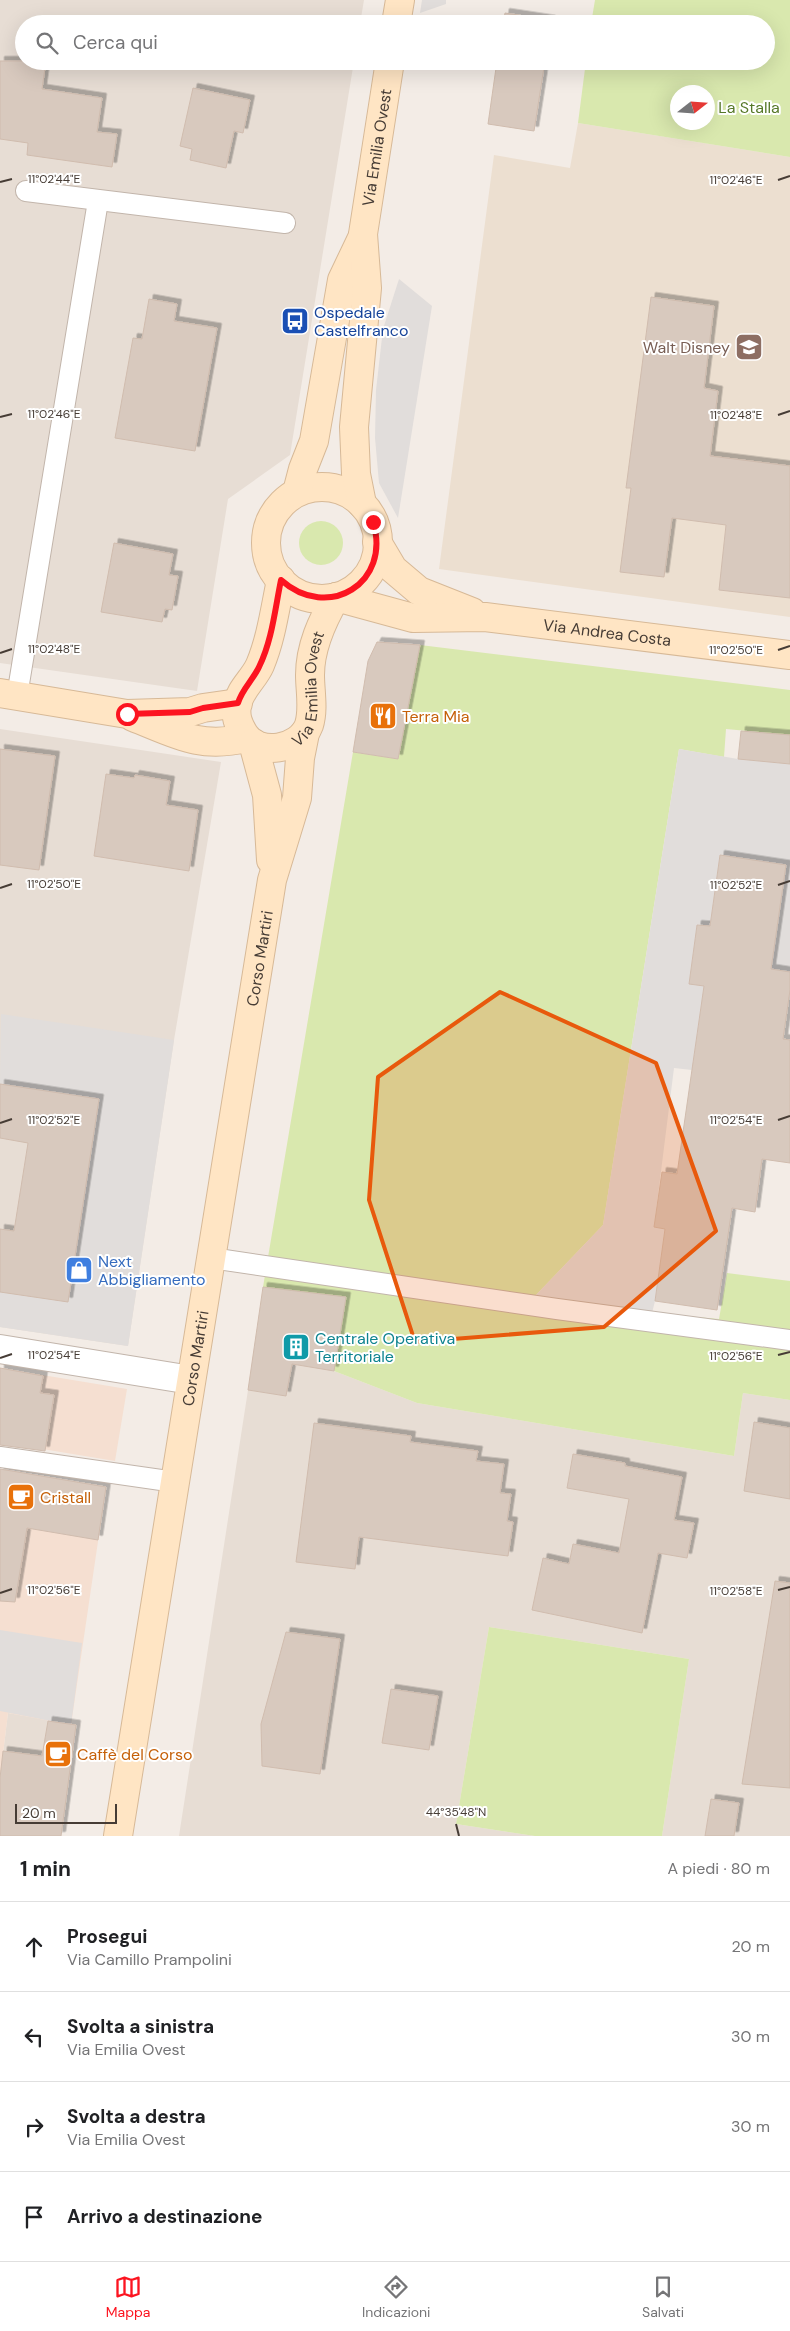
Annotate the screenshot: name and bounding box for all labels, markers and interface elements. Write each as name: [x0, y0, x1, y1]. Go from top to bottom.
search box: [15, 15, 775, 70]
icon: search: [33, 29, 61, 57]
text: Cerca qui: [73, 30, 158, 55]
north arrow: [670, 85, 715, 130]
street label: Via Emilia Ovest: [357, 87, 396, 208]
park label: La Stalla: [718, 97, 780, 118]
text: 11°02'44"E: [28, 171, 81, 187]
text: 11°02'46"E: [710, 172, 763, 188]
place label: Ospedale Castelfranco: [314, 302, 408, 341]
bus stop icon: Ospedale Castelfranco: [280, 306, 310, 336]
school or university icon: Walt Disney: [734, 332, 764, 362]
place label: Walt Disney: [643, 337, 730, 358]
text: 11°02'46"E: [28, 406, 81, 422]
text: 11°02'48"E: [710, 407, 763, 423]
route end: [362, 511, 385, 534]
street label: Via Andrea Costa: [542, 614, 672, 651]
street label: Via Emilia Ovest: [287, 628, 329, 751]
text: 11°02'48"E: [28, 641, 81, 657]
text: 11°02'50"E: [709, 642, 763, 658]
restaurant icon: Terra Mia: [368, 701, 398, 731]
route start: [116, 703, 139, 726]
place label: Terra Mia: [402, 706, 469, 727]
text: 11°02'50"E: [27, 876, 81, 892]
text: 11°02'52"E: [710, 877, 762, 893]
street label: Corso Martiri: [241, 909, 277, 1008]
text: 11°02'52"E: [28, 1112, 80, 1128]
text: 11°02'54"E: [709, 1112, 763, 1128]
place label: Next Abbigliamento: [98, 1251, 206, 1290]
shop icon: Next Abbigliamento: [64, 1255, 94, 1285]
street label: Corso Martiri: [177, 1309, 213, 1408]
place label: Centrale Operativa Territoriale: [315, 1328, 455, 1367]
building icon: Centrale Operativa Territoriale: [281, 1332, 311, 1362]
text: 11°02'54"E: [27, 1347, 81, 1363]
text: 11°02'56"E: [709, 1348, 763, 1364]
cafe icon: Cristall: [6, 1482, 36, 1512]
place label: Cristall: [40, 1487, 91, 1508]
text: 11°02'56"E: [27, 1582, 81, 1598]
text: 11°02'58"E: [709, 1583, 763, 1599]
cafe icon: Caffè del Corso: [43, 1739, 73, 1769]
place label: Caffè del Corso: [77, 1744, 192, 1765]
scale bar: [15, 1801, 118, 1824]
text: 20 m: [22, 1804, 56, 1822]
text: 44°35'48"N: [426, 1804, 486, 1820]
text: 1 min: [20, 1855, 71, 1883]
text: A piedi · 80 m: [667, 1858, 770, 1879]
text: Prosegui: [67, 1924, 147, 1949]
icon: ahead: [20, 1933, 48, 1961]
text: 20 m: [731, 1936, 770, 1957]
text: Via Camillo Prampolini: [67, 1949, 232, 1970]
text: Svolta a sinistra: [67, 2014, 214, 2039]
icon: left: [20, 2023, 48, 2051]
text: 30 m: [731, 2026, 770, 2047]
text: Via Emilia Ovest: [67, 2039, 185, 2060]
text: Svolta a destra: [67, 2104, 206, 2129]
icon: right: [20, 2113, 48, 2141]
text: 30 m: [731, 2116, 770, 2137]
text: Via Emilia Ovest: [67, 2129, 185, 2150]
icon: arrive: [20, 2203, 48, 2231]
text: Arrivo a destinazione: [67, 2204, 262, 2229]
tab: Mappa: [106, 2273, 150, 2321]
tab: Indicazioni: [362, 2273, 430, 2321]
tab: Salvati: [642, 2273, 684, 2321]

